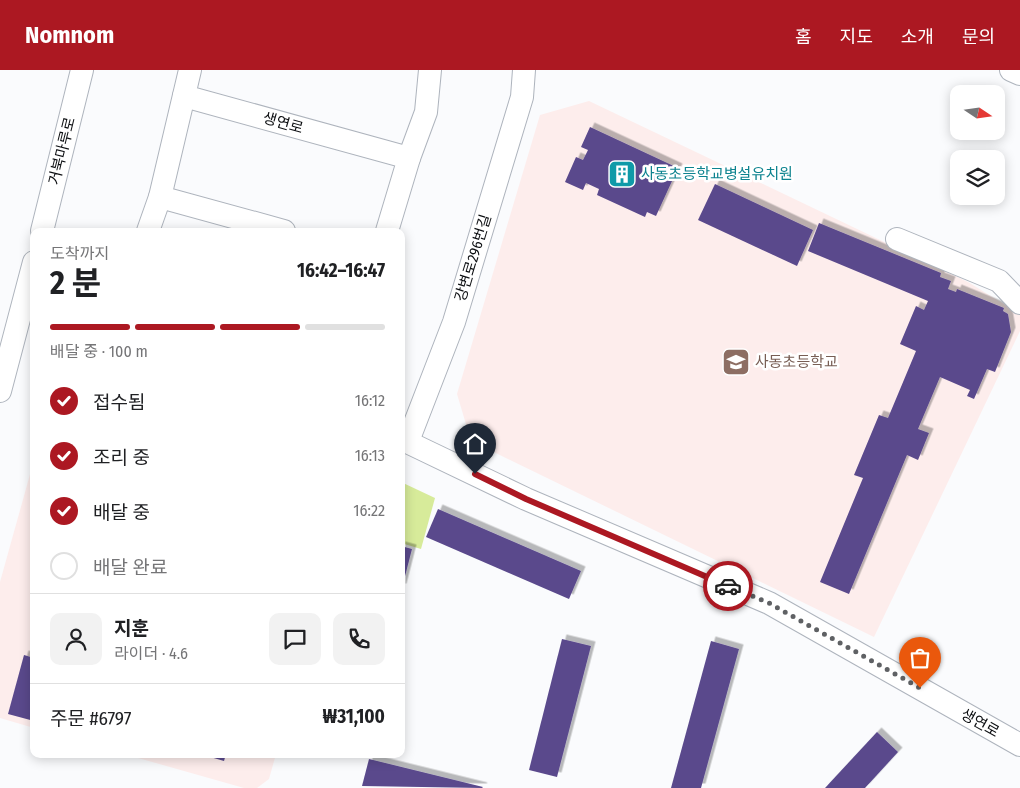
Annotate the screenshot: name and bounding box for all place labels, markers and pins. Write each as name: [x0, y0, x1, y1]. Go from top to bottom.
building icon: 사동초등학교병설유치원: [607, 159, 637, 189]
place label: 사동초등학교병설유치원: [641, 165, 793, 183]
school or university icon: 사동초등학교: [721, 347, 751, 377]
place label: 사동초등학교: [755, 353, 838, 371]
pin: [454, 423, 496, 474]
pin: [899, 637, 941, 688]

